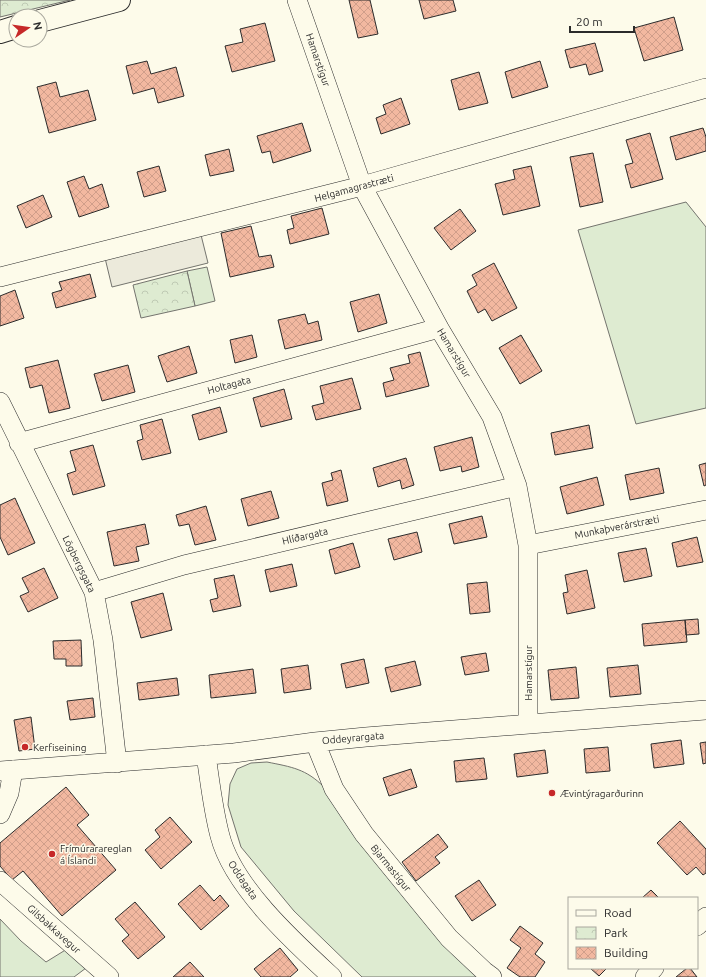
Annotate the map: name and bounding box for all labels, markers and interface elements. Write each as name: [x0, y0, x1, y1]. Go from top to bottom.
north arrow: [8, 8, 48, 48]
scale bar: [570, 8, 634, 34]
text: 20 m: [576, 15, 603, 28]
text: N: [31, 20, 45, 31]
street label: Hamarstígur: [304, 32, 332, 88]
street label: Helgamagrastræti: [313, 172, 395, 204]
street label: Hamarstígur: [435, 326, 473, 380]
street label: Holtagata: [206, 374, 252, 396]
street label: Munkaþverárstræti: [574, 513, 660, 541]
street label: Hlíðargata: [281, 525, 329, 547]
street label: Lögbergsgata: [60, 534, 98, 594]
street label: Hamarstígur: [523, 645, 534, 701]
street label: Oddeyrargata: [321, 730, 385, 746]
marker: Kerfiseining: [20, 742, 30, 752]
place label: Kerfiseining: [33, 742, 86, 753]
marker: Ævintýragarðurinn: [547, 788, 557, 798]
place label: Ævintýragarðurinn: [560, 788, 644, 799]
street label: Bjarmastígur: [369, 842, 413, 894]
place label: Frímúrarareglan á Íslandi: [60, 843, 132, 866]
marker: Frímúrarareglan á Íslandi: [47, 849, 57, 859]
street label: Oddagata: [226, 858, 260, 902]
legend: [568, 897, 698, 969]
street label: Gilsbakkavegur: [25, 902, 83, 956]
text: Road: [604, 906, 632, 919]
text: Park: [604, 926, 628, 939]
text: Building: [604, 946, 648, 959]

